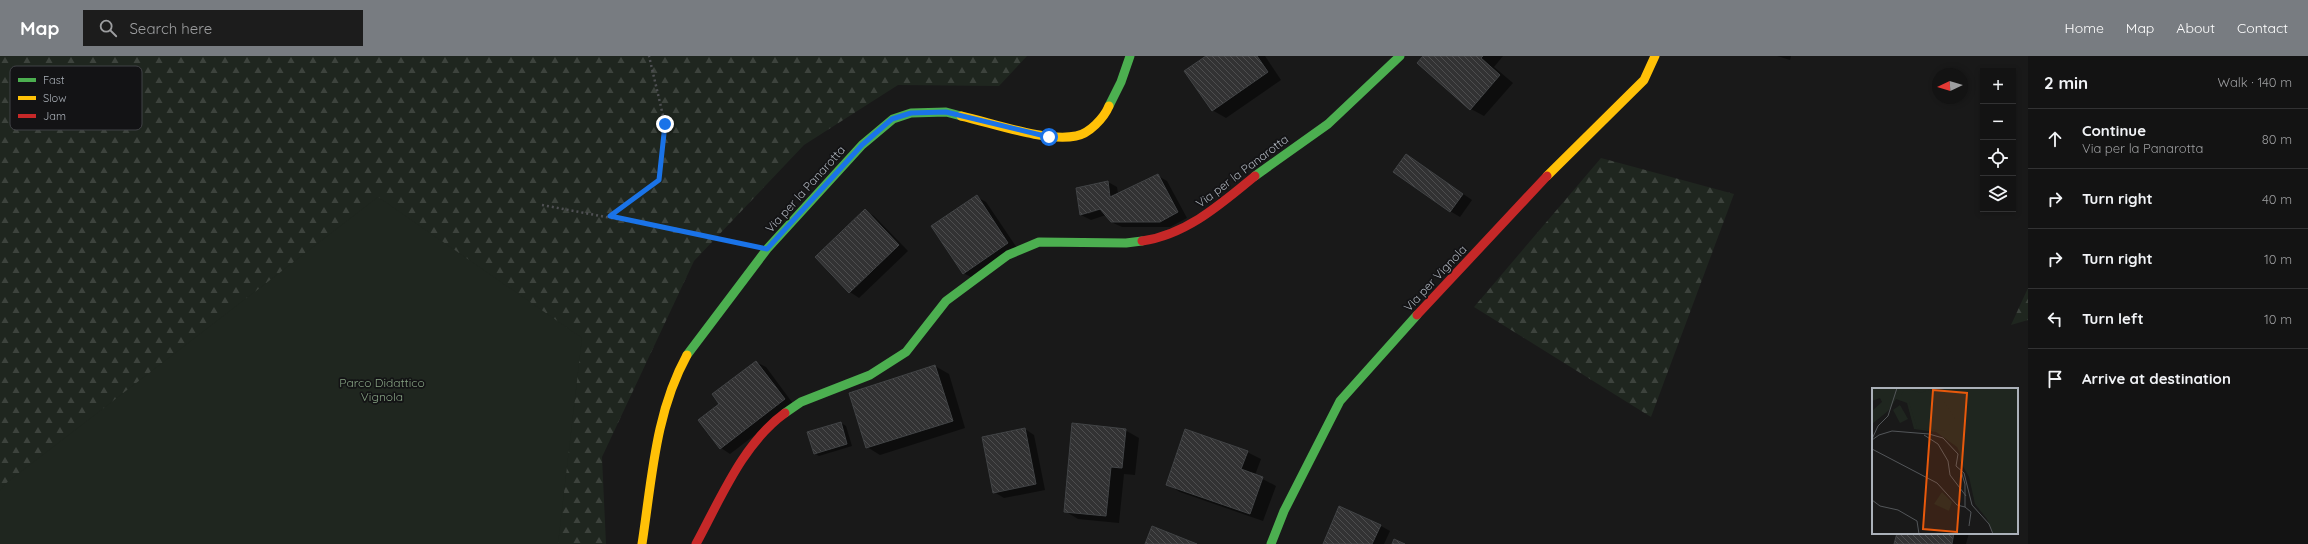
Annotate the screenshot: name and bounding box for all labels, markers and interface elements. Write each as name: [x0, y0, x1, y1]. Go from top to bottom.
search box: [83, 10, 363, 46]
text: Map: [20, 16, 59, 40]
icon: search: [97, 17, 119, 39]
text: Search here: [129, 19, 212, 38]
text: Home: [2065, 19, 2104, 37]
text: Map: [2126, 19, 2154, 37]
text: About: [2176, 19, 2215, 37]
text: Contact: [2237, 19, 2288, 37]
legend: [10, 66, 142, 130]
north arrow: [1932, 68, 1968, 104]
map controls: [1980, 68, 2016, 212]
button: +: [1980, 68, 2016, 104]
text: 2 min: [2044, 72, 2088, 93]
text: Fast: [43, 73, 65, 87]
text: Walk · 140 m: [2217, 74, 2292, 90]
text: Slow: [43, 91, 67, 105]
button: −: [1980, 104, 2016, 140]
text: Jam: [43, 109, 66, 123]
route end: [656, 115, 674, 133]
text: Continue: [2082, 121, 2146, 140]
route start: [1040, 128, 1058, 146]
icon: ahead: [2044, 128, 2066, 150]
street label: Via per la Panarotta: [1193, 131, 1291, 211]
text: 80 m: [2262, 131, 2292, 147]
button: locate: [1980, 140, 2016, 176]
text: Via per la Panarotta: [2082, 140, 2203, 156]
street label: Via per la Panarotta: [762, 142, 848, 236]
button: layers: [1980, 176, 2016, 212]
icon: right: [2044, 188, 2066, 210]
text: Turn right: [2082, 189, 2153, 208]
text: 40 m: [2262, 191, 2292, 207]
street label: Via per Vignola: [1400, 242, 1470, 314]
icon: right: [2044, 248, 2066, 270]
text: Turn right: [2082, 249, 2153, 268]
text: 10 m: [2264, 251, 2292, 267]
icon: left: [2044, 308, 2066, 330]
text: Turn left: [2082, 309, 2144, 328]
text: 10 m: [2264, 311, 2292, 327]
icon: arrive: [2044, 368, 2066, 390]
text: Arrive at destination: [2082, 369, 2231, 388]
park label: Parco Didattico Vignola: [339, 375, 425, 404]
inset map: [1872, 388, 2018, 534]

